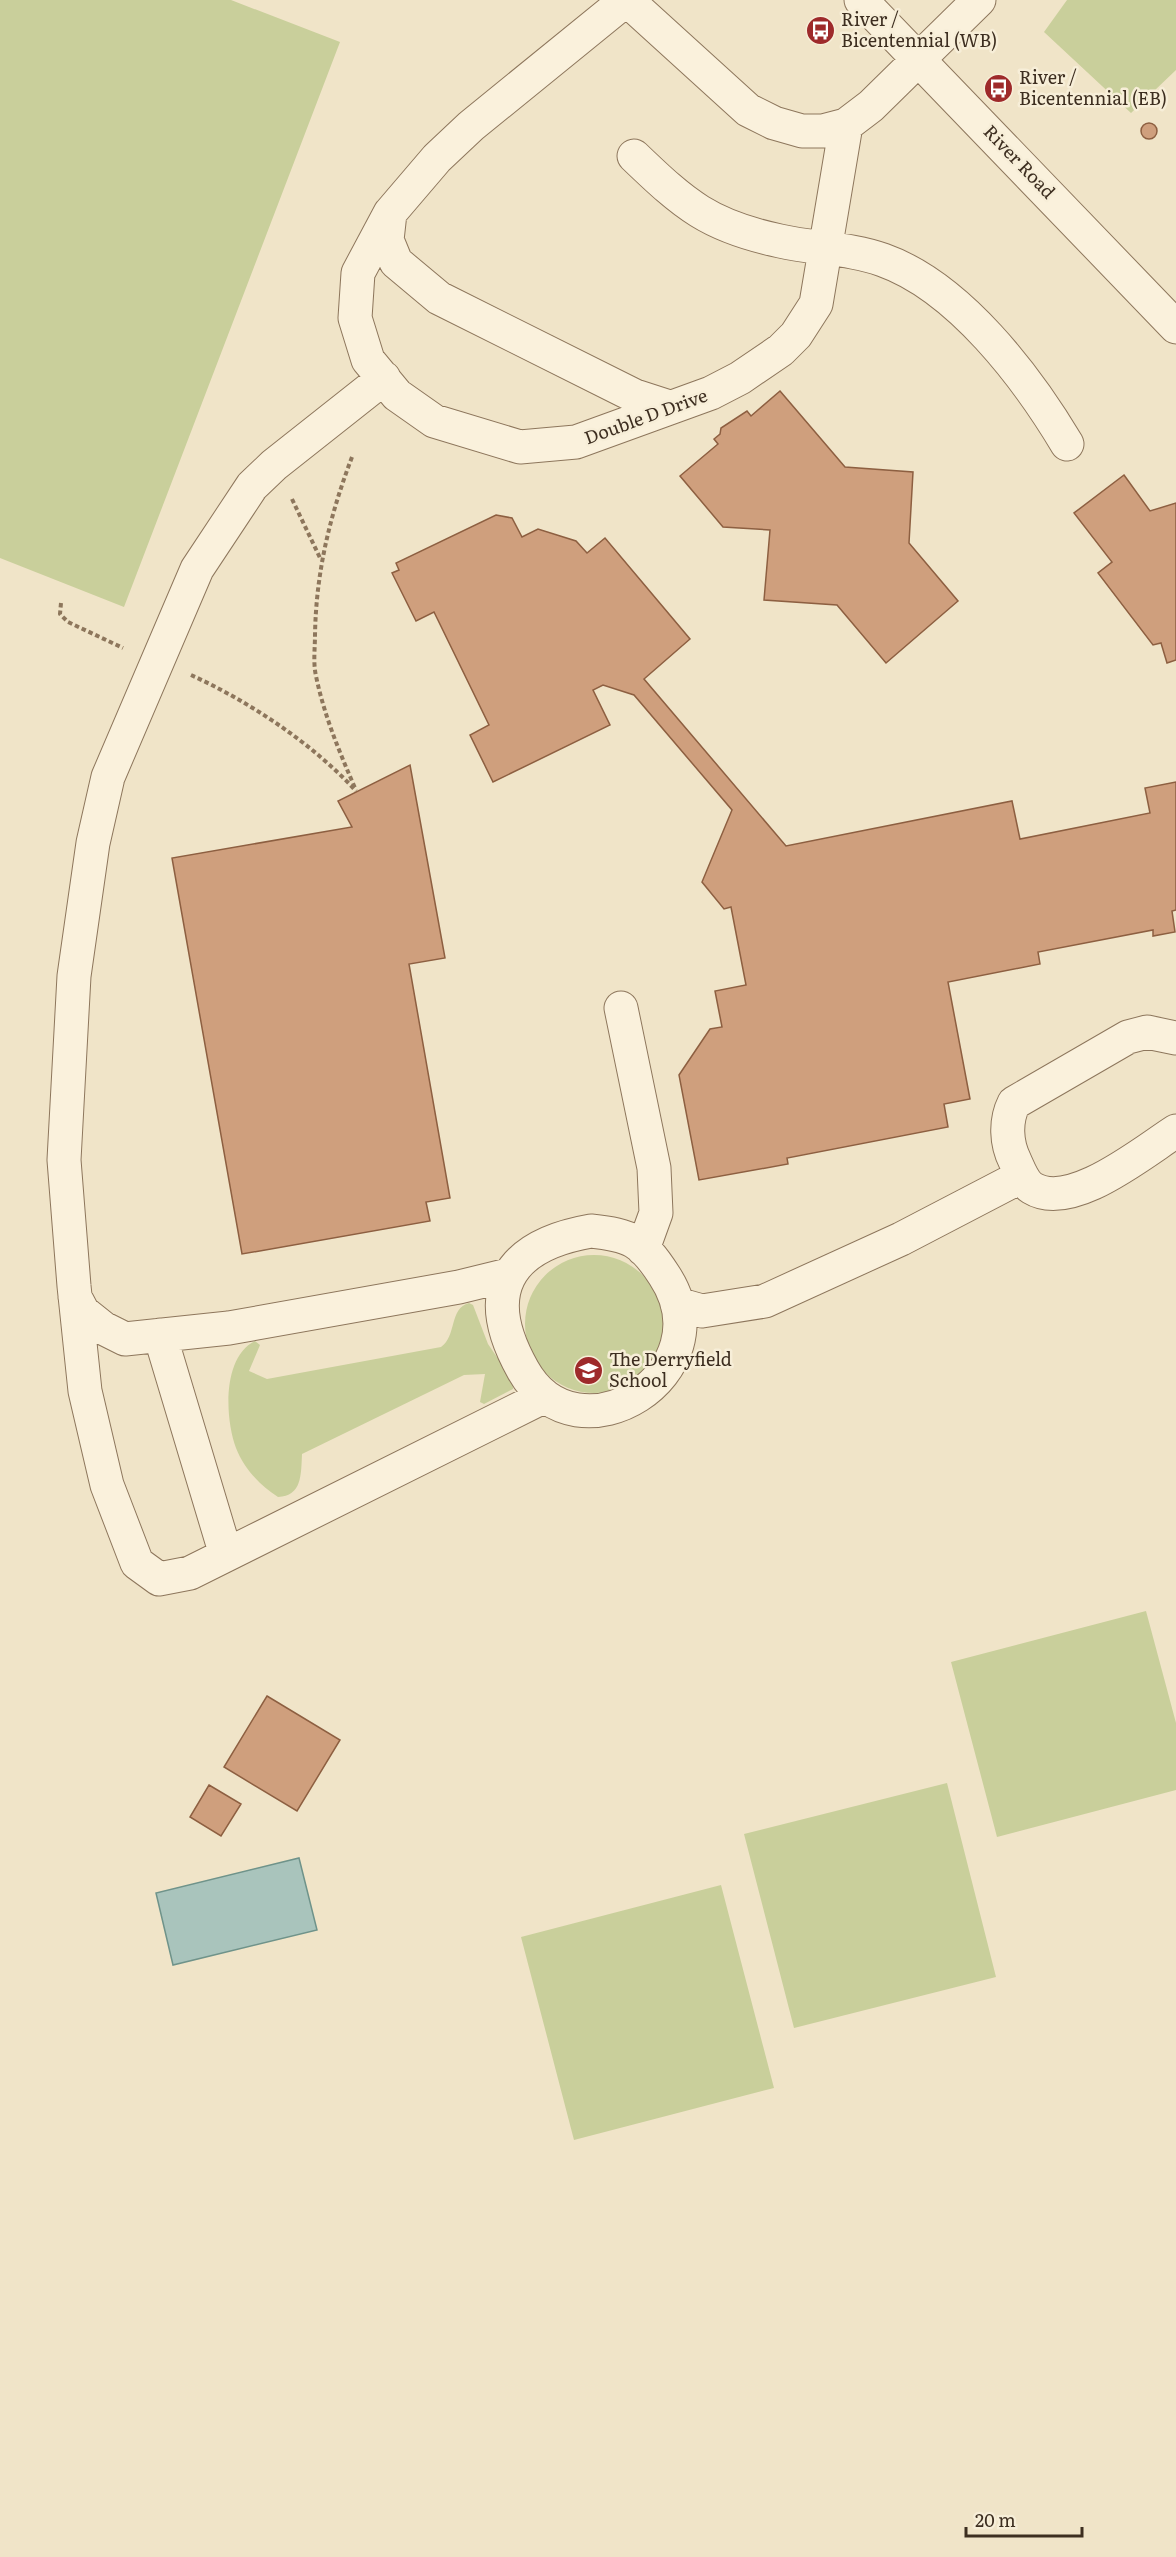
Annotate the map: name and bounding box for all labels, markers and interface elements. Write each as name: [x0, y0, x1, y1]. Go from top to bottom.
place label: River / Bicentennial (WB): [841, 5, 997, 53]
bus stop icon: River / Bicentennial (WB): [804, 14, 836, 46]
place label: River / Bicentennial (EB): [1019, 63, 1167, 111]
bus stop icon: River / Bicentennial (EB): [982, 72, 1014, 104]
street label: River Road: [978, 118, 1062, 204]
street label: Double D Drive: [580, 381, 711, 450]
place label: The Derryfield School: [609, 1345, 732, 1393]
school or university icon: The Derryfield School: [572, 1354, 604, 1386]
scale bar: [966, 2500, 1082, 2538]
text: 20 m: [975, 2506, 1016, 2533]

